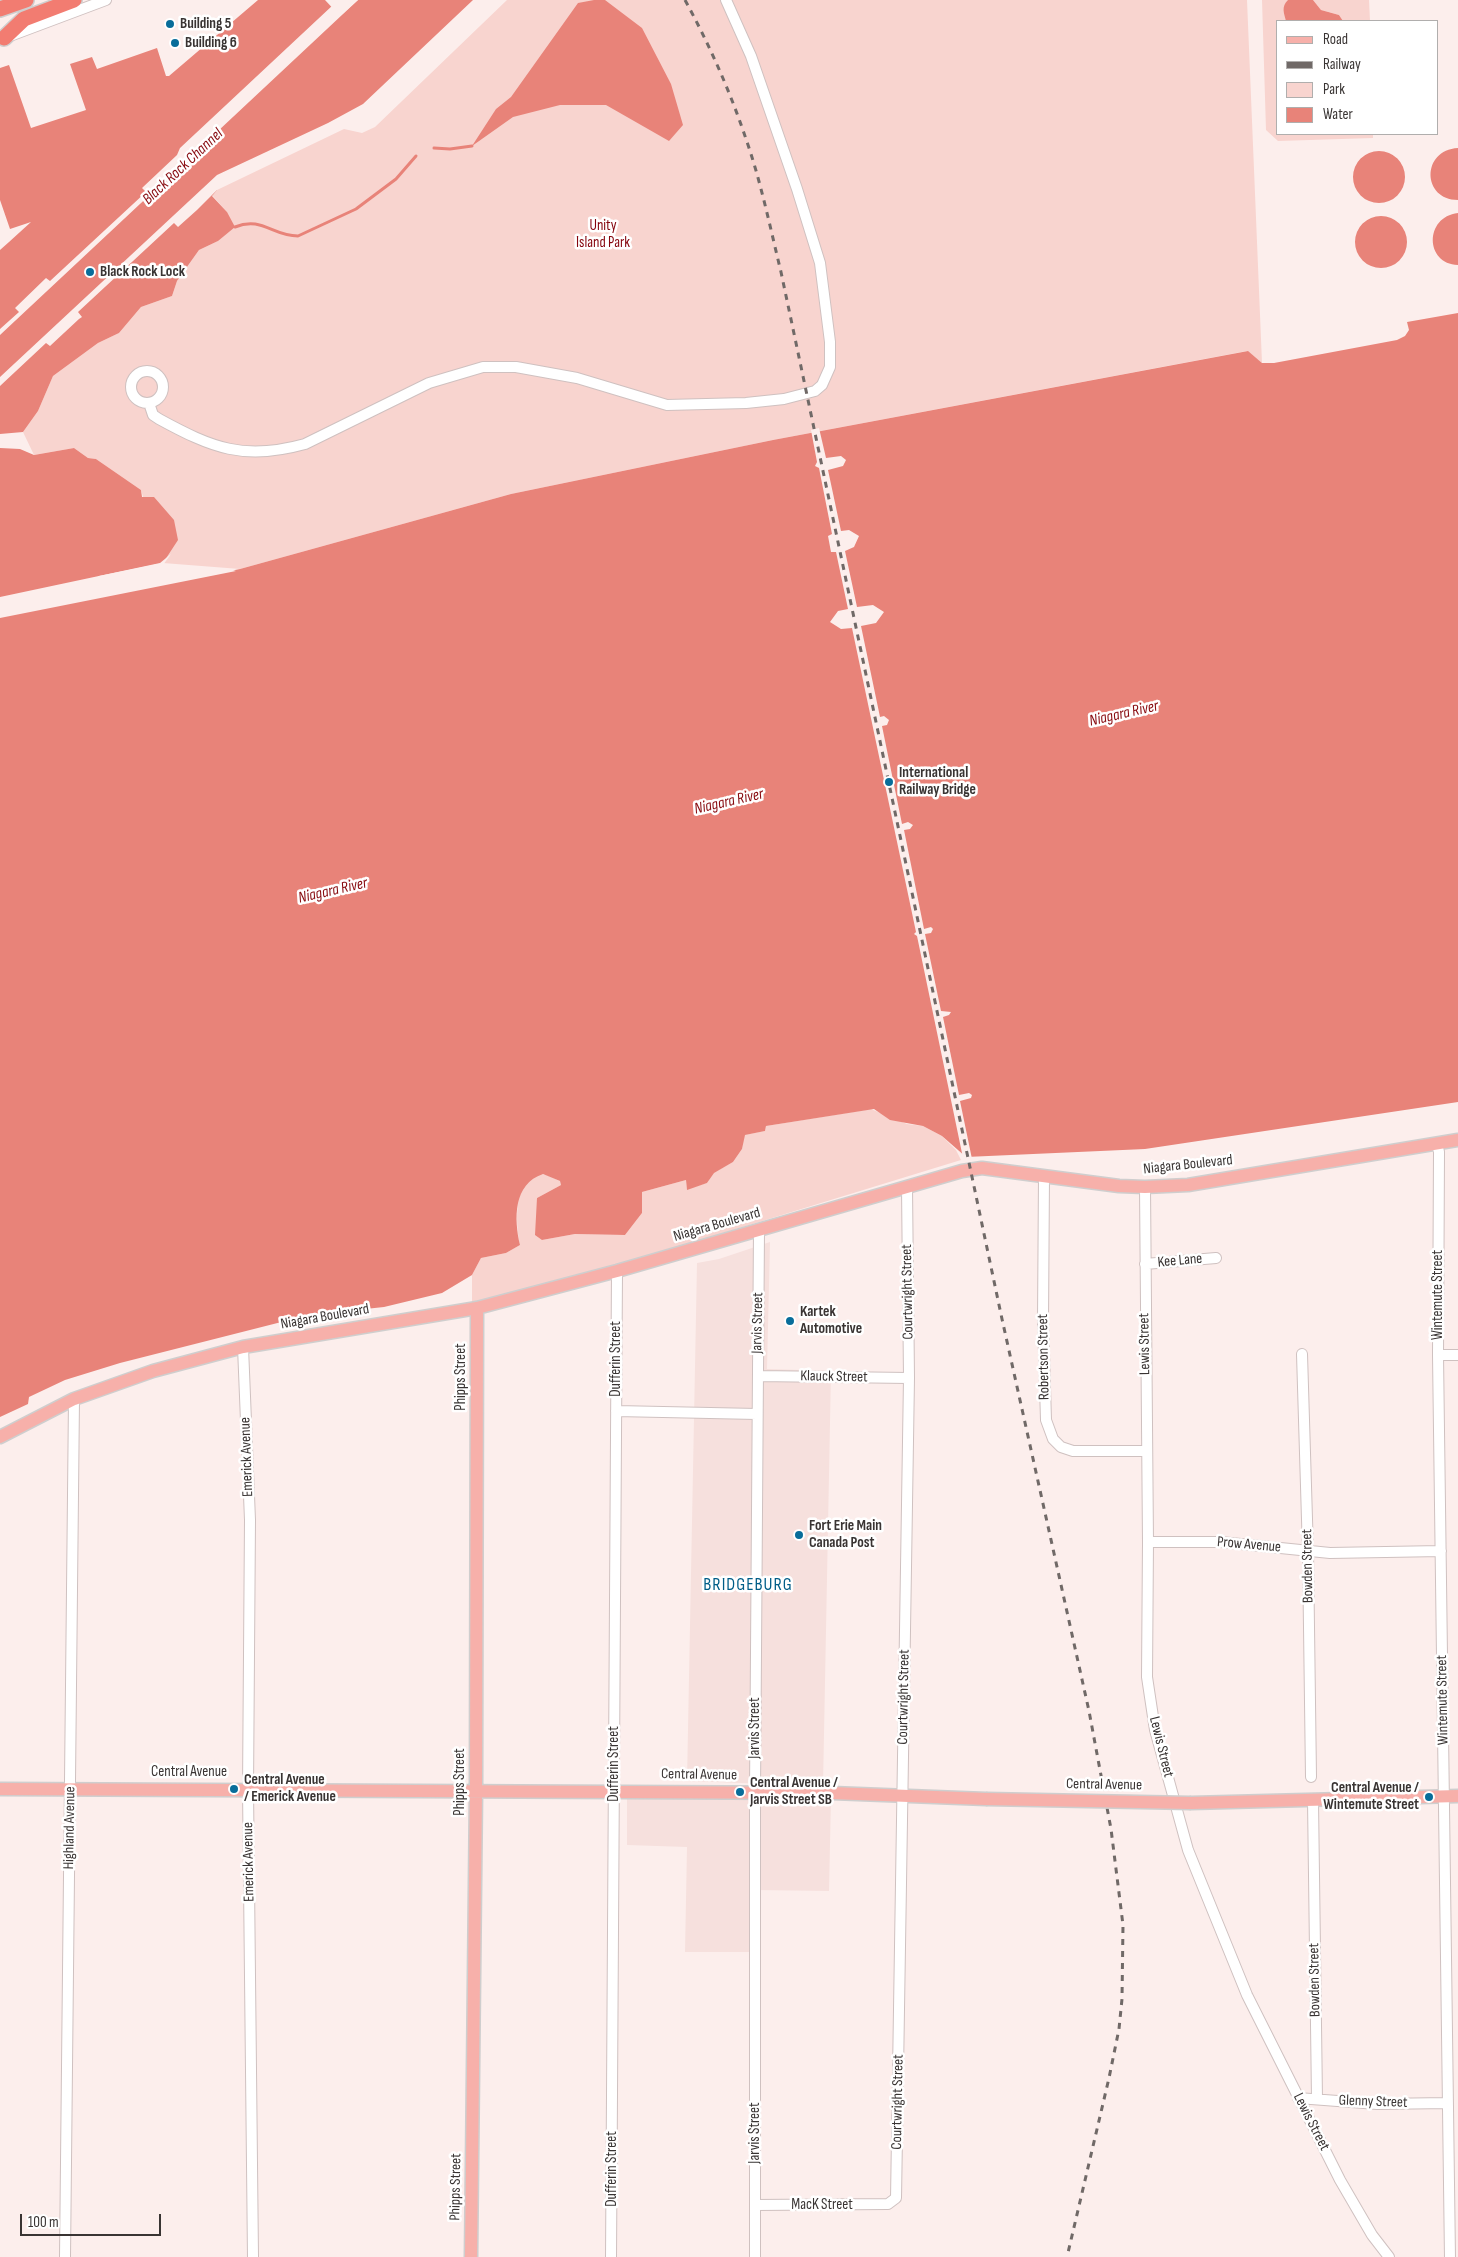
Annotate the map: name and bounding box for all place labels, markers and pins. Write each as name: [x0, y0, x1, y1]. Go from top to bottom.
place label: Building 5: [180, 15, 231, 33]
marker: Building 5: [164, 18, 176, 30]
place label: Building 6: [185, 34, 237, 52]
marker: Building 6: [169, 37, 181, 49]
place label: Black Rock Lock: [100, 263, 185, 281]
marker: Black Rock Lock: [84, 266, 96, 278]
place label: International Railway Bridge: [899, 764, 976, 799]
marker: International Railway Bridge: [883, 776, 895, 788]
place label: Kartek Automotive: [800, 1303, 862, 1338]
marker: Kartek Automotive: [784, 1315, 796, 1327]
place label: Fort Erie Main Canada Post: [809, 1517, 882, 1552]
marker: Fort Erie Main Canada Post: [793, 1529, 805, 1541]
place label: Central Avenue / Emerick Avenue: [244, 1771, 336, 1806]
place label: Central Avenue / Jarvis Street SB: [750, 1774, 838, 1809]
place label: Central Avenue / Wintemute Street: [1323, 1779, 1419, 1814]
marker: Central Avenue / Emerick Avenue: [228, 1783, 240, 1795]
marker: Central Avenue / Jarvis Street SB: [734, 1786, 746, 1798]
marker: Central Avenue / Wintemute Street: [1423, 1791, 1435, 1803]

